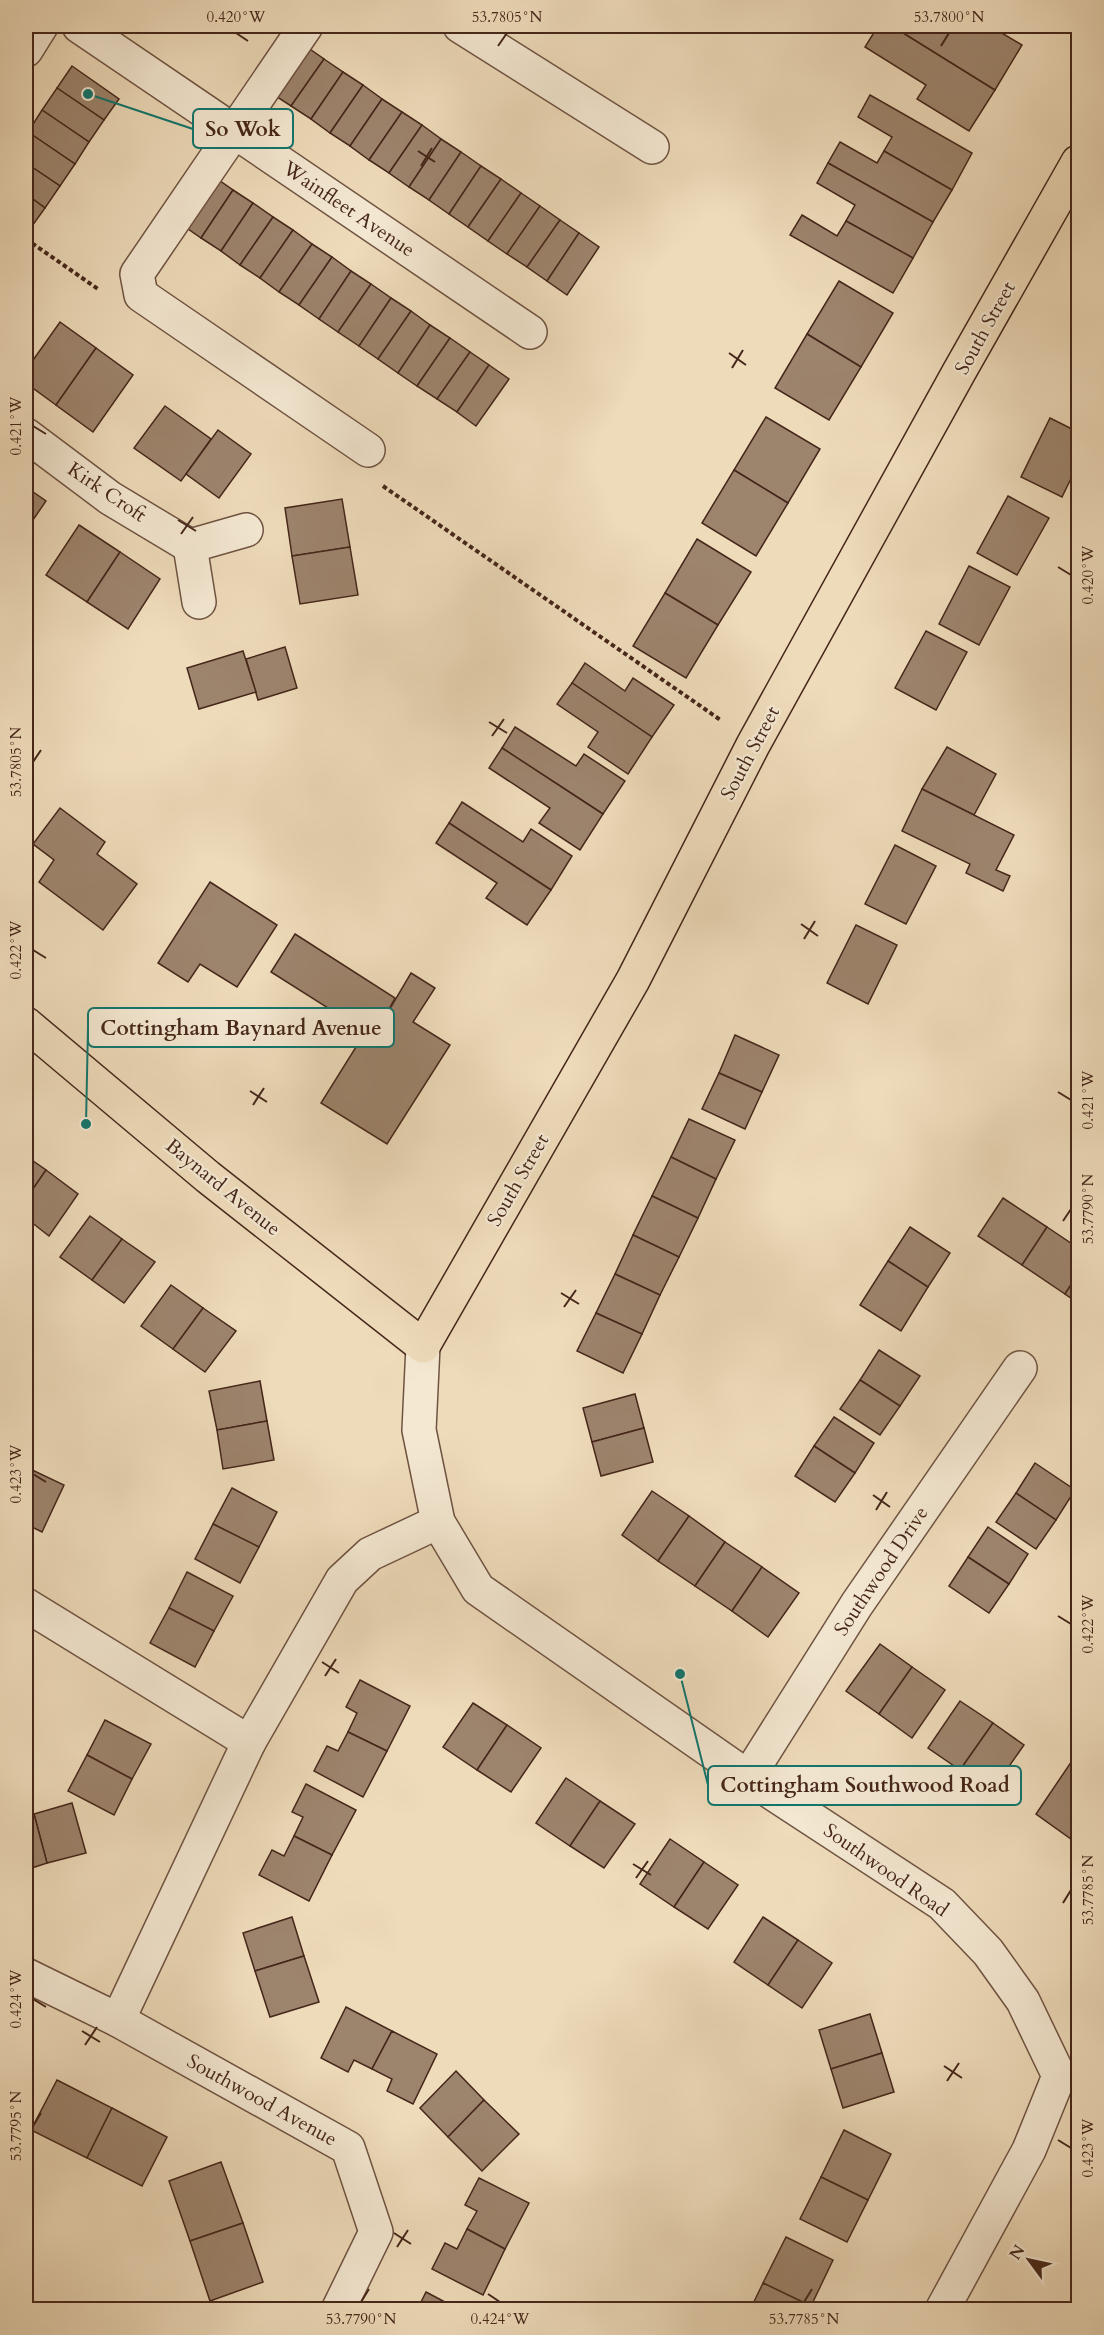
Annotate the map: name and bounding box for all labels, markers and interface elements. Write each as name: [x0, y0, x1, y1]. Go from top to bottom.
text: 0.420°W: [207, 7, 266, 27]
text: 53.7805°N: [472, 7, 542, 27]
text: 53.7800°N: [914, 7, 984, 27]
callout: So Wok: [193, 109, 293, 148]
text: So Wok: [205, 115, 281, 144]
street label: Wainfleet Avenue: [277, 154, 420, 263]
street label: South Street: [948, 276, 1022, 379]
text: 0.421°W: [6, 396, 26, 455]
street label: Kirk Croft: [62, 456, 152, 529]
text: 0.420°W: [1078, 545, 1098, 604]
street label: South Street: [714, 701, 786, 805]
text: 53.7805°N: [6, 727, 26, 797]
text: 0.422°W: [6, 920, 26, 979]
callout: Cottingham Baynard Avenue: [88, 1008, 394, 1047]
text: Cottingham Baynard Avenue: [100, 1014, 382, 1043]
text: 0.421°W: [1078, 1070, 1098, 1129]
street label: South Street: [481, 1128, 556, 1231]
street label: Baynard Avenue: [160, 1132, 286, 1242]
text: 53.7790°N: [1078, 1174, 1098, 1244]
text: 0.423°W: [6, 1444, 26, 1503]
street label: Southwood Drive: [828, 1501, 934, 1641]
text: 0.422°W: [1078, 1594, 1098, 1653]
callout: Cottingham Southwood Road: [708, 1766, 1021, 1805]
text: Cottingham Southwood Road: [720, 1771, 1010, 1800]
street label: Southwood Road: [818, 1817, 954, 1923]
text: 53.7785°N: [1078, 1855, 1098, 1925]
text: 0.424°W: [6, 1969, 26, 2028]
street label: Southwood Avenue: [182, 2048, 342, 2152]
text: 53.7795°N: [6, 2091, 26, 2161]
text: 0.423°W: [1078, 2118, 1098, 2177]
north arrow: [999, 2230, 1059, 2290]
text: N: [1004, 2240, 1030, 2264]
text: 53.7790°N: [326, 2309, 396, 2329]
text: 0.424°W: [471, 2309, 530, 2329]
text: 53.7785°N: [769, 2309, 839, 2329]

